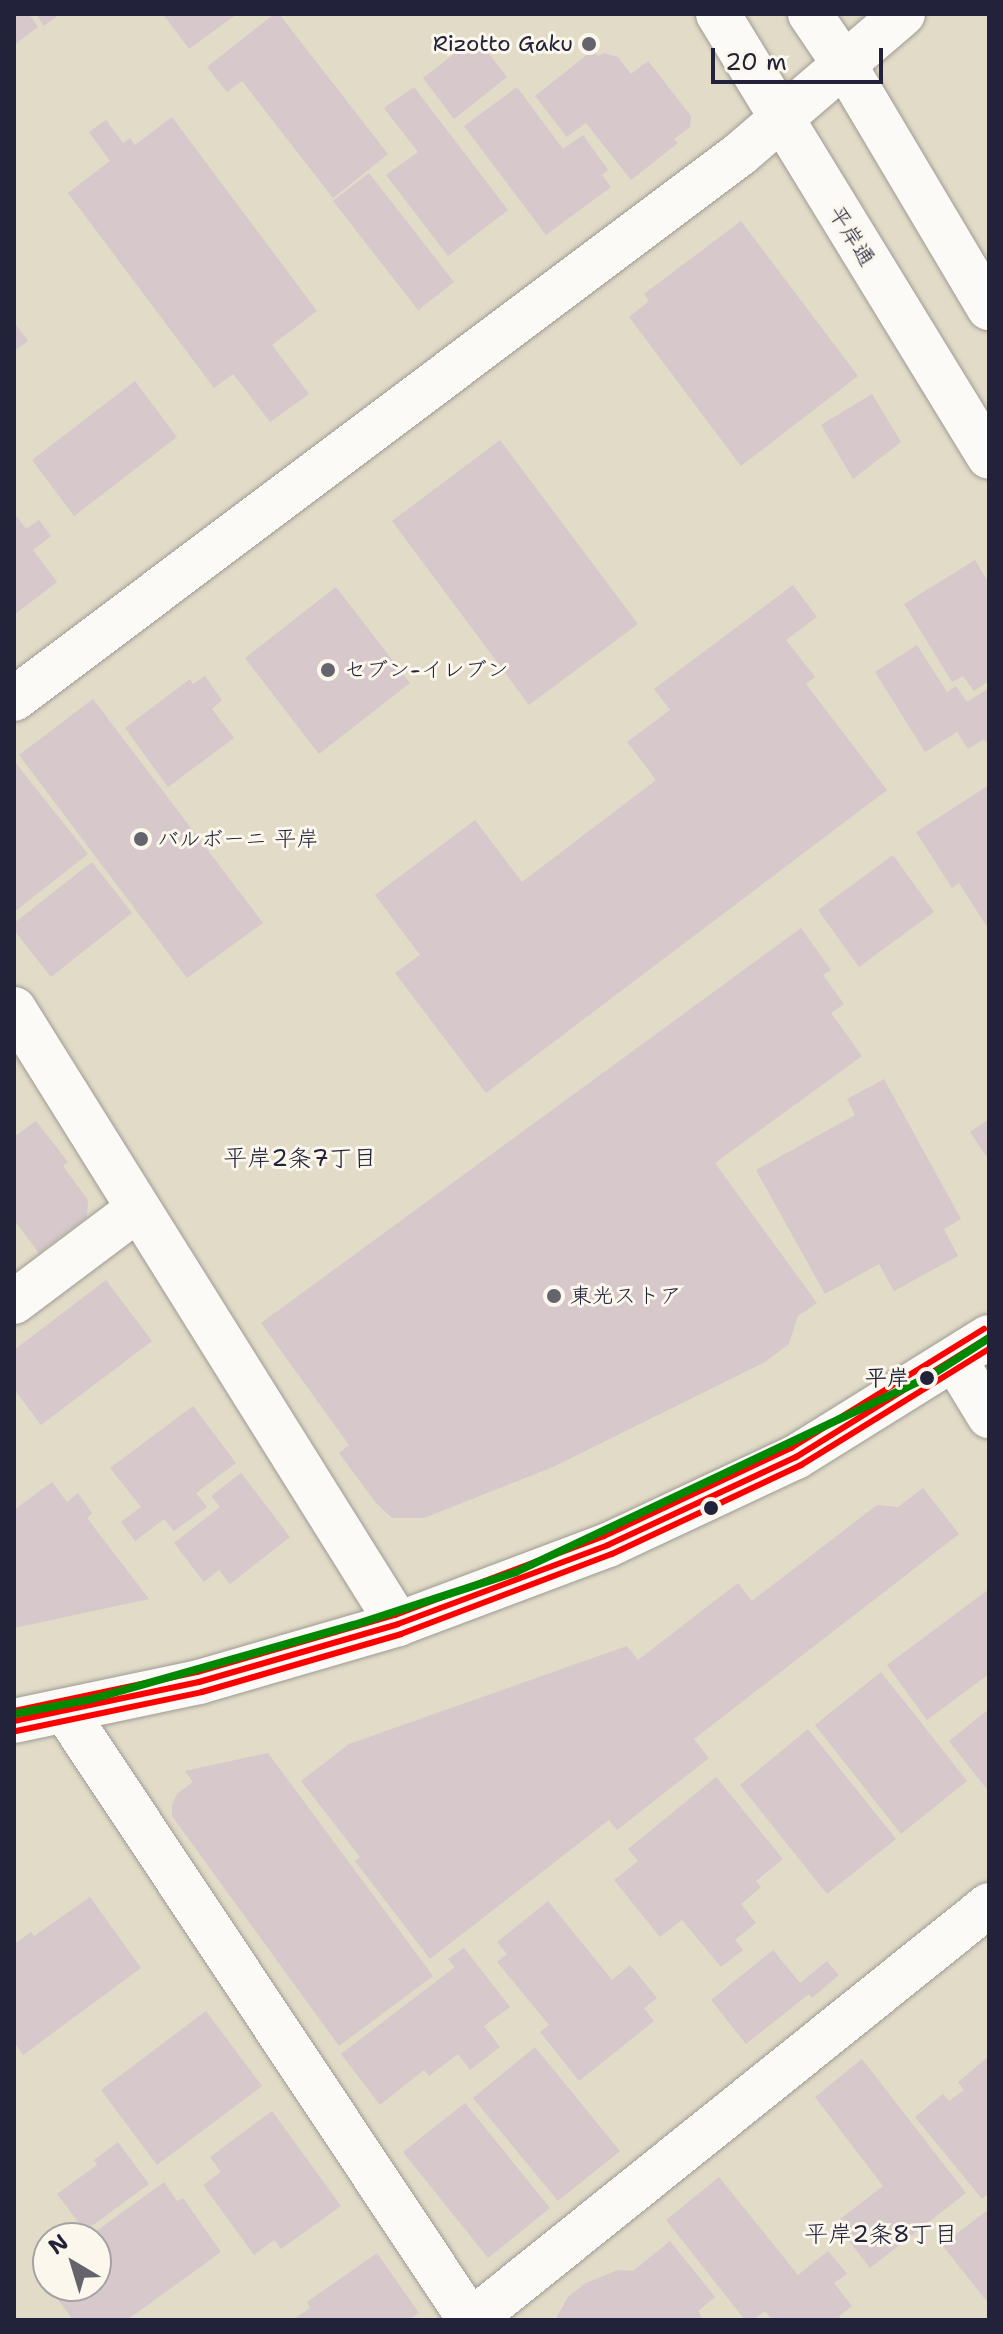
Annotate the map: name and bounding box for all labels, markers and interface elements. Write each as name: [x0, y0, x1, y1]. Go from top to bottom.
place label: Rizotto Gaku: [433, 31, 573, 57]
scale bar: [715, 32, 887, 82]
marker: Rizotto Gaku: [580, 35, 598, 53]
text: 20 m: [725, 46, 787, 78]
street label: 平岸通: [823, 201, 881, 271]
place label: セブン-イレブン: [344, 657, 509, 683]
marker: セブン-イレブン: [319, 661, 337, 679]
place label: バルボーニ 平岸: [157, 826, 319, 852]
marker: バルボーニ 平岸: [132, 830, 150, 848]
district label: 平岸2条7丁目: [223, 1145, 377, 1173]
place label: 東光ストア: [570, 1283, 680, 1309]
marker: 東光ストア: [545, 1287, 563, 1305]
place label: 平岸: [865, 1365, 909, 1391]
marker: 平岸: [916, 1367, 938, 1389]
unlabelled marker: [703, 1500, 719, 1516]
district label: 平岸2条8丁目: [804, 2221, 958, 2249]
north arrow: [32, 2222, 112, 2302]
text: N: [42, 2227, 74, 2261]

